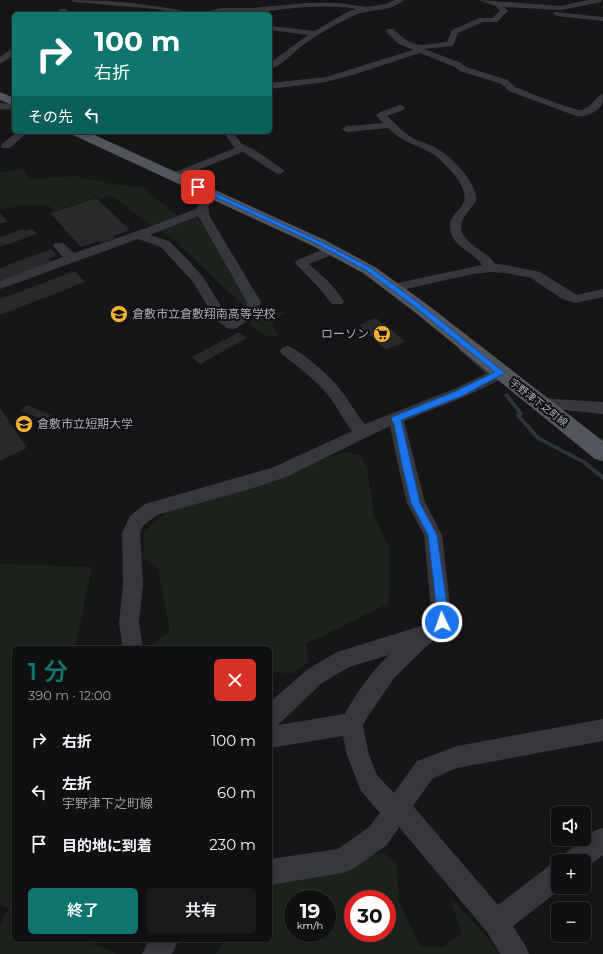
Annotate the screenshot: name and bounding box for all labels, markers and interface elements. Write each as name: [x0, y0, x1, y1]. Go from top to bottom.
text: 100 m: [94, 24, 180, 58]
icon: right: [28, 28, 80, 80]
text: 右折: [94, 62, 130, 84]
icon: left: [81, 104, 103, 126]
text: その先: [28, 107, 73, 126]
pin: [181, 170, 215, 204]
icon: arrive: [187, 176, 209, 198]
school or university icon: 倉敷市立倉敷翔南高等学校: [109, 304, 129, 324]
place label: 倉敷市立倉敷翔南高等学校: [132, 306, 276, 321]
supermarket icon: ローソン: [372, 324, 392, 344]
place label: ローソン: [321, 326, 369, 341]
street label: 宇野津下之町線: [507, 376, 570, 429]
school or university icon: 倉敷市立短期大学: [14, 414, 34, 434]
place label: 倉敷市立短期大学: [37, 416, 133, 431]
position arrow: [421, 601, 463, 643]
text: 1 分: [28, 657, 68, 686]
button: close: [214, 659, 256, 701]
text: 390 m · 12:00: [28, 687, 111, 703]
icon: right: [28, 729, 50, 751]
text: 100 m: [211, 731, 256, 750]
text: 右折: [62, 732, 92, 751]
text: 左折: [62, 774, 92, 793]
icon: left: [28, 781, 50, 803]
text: 60 m: [217, 783, 256, 802]
text: 宇野津下之町線: [62, 795, 153, 811]
map controls: [551, 806, 591, 942]
button: sound: [551, 806, 591, 846]
icon: arrive: [28, 833, 50, 855]
text: 230 m: [209, 835, 256, 854]
text: 目的地に到着: [62, 836, 152, 855]
button: +: [551, 854, 591, 894]
button: 終了: [28, 888, 138, 934]
button: 共有: [146, 888, 256, 934]
speed limit sign: 30: [344, 890, 396, 942]
text: 19: [300, 899, 320, 923]
button: −: [551, 902, 591, 942]
text: km/h: [297, 919, 323, 932]

